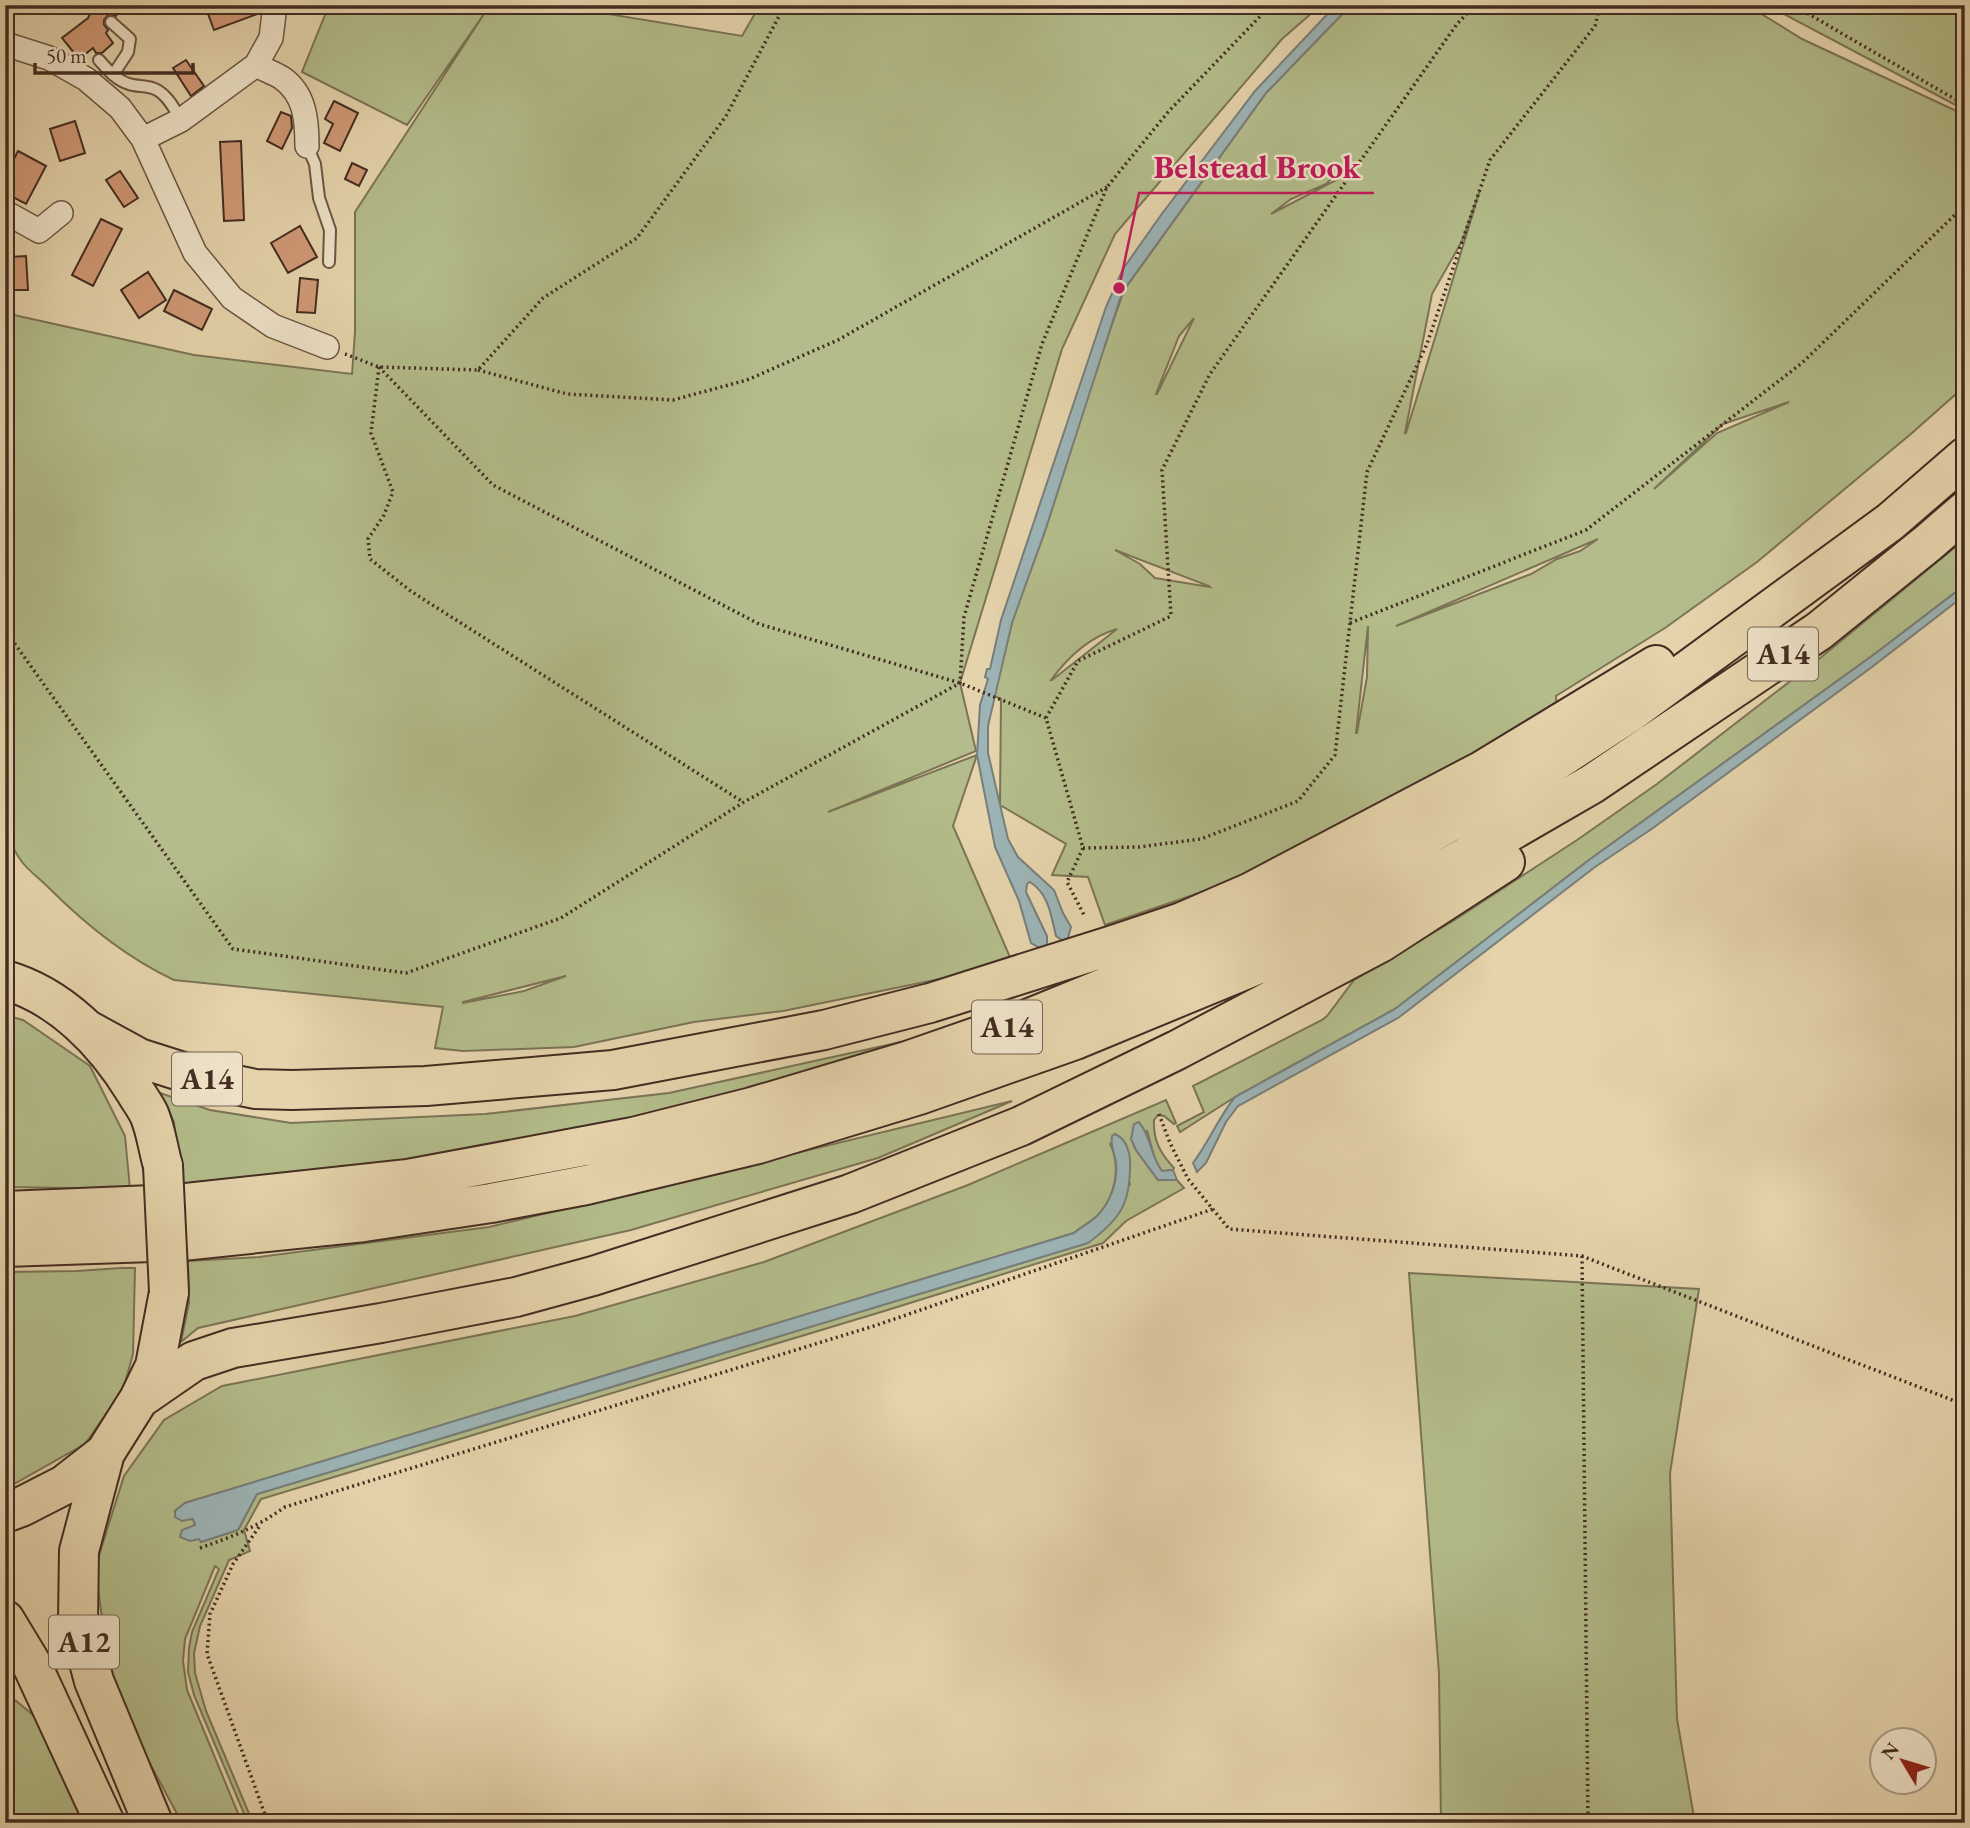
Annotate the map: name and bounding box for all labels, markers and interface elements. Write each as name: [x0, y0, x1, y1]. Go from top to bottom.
scale bar: [35, 32, 192, 76]
text: 50 m: [46, 42, 87, 69]
callout: Belstead Brook: [1139, 139, 1374, 193]
text: Belstead Brook: [1154, 145, 1361, 188]
road number: A14: [1748, 628, 1818, 680]
road number: A14: [972, 1001, 1042, 1054]
road number: A14: [172, 1052, 242, 1106]
road number: A12: [49, 1616, 119, 1668]
north arrow: [1868, 1727, 1938, 1797]
text: N: [1875, 1737, 1905, 1765]

